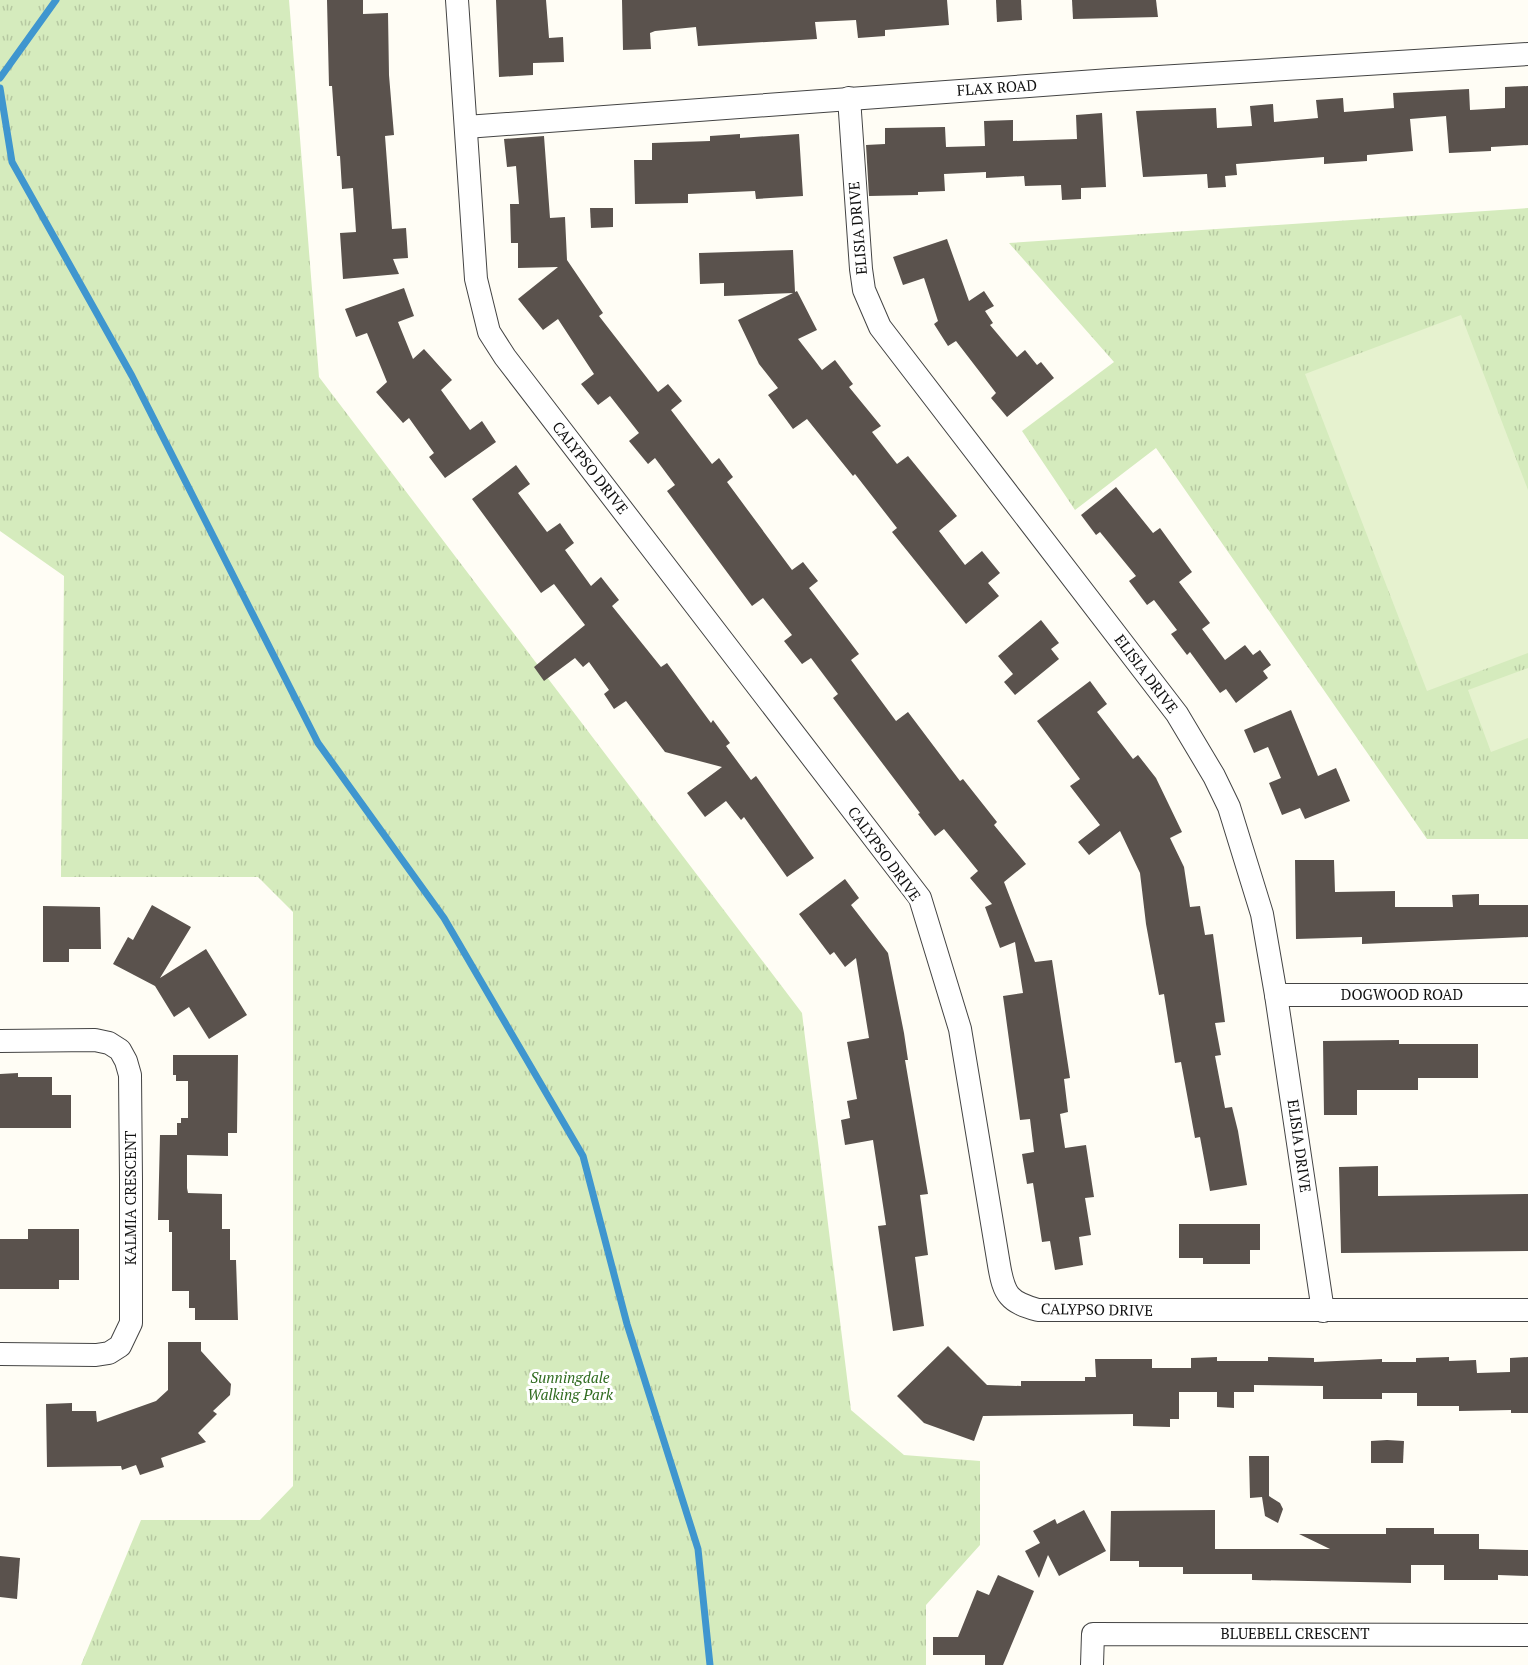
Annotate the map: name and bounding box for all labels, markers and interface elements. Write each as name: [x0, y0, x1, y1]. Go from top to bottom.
street label: FLAX ROAD: [956, 74, 1038, 100]
street label: ELISIA DRIVE: [843, 181, 871, 276]
street label: CALYPSO DRIVE: [548, 417, 633, 518]
street label: ELISIA DRIVE: [1111, 630, 1183, 717]
street label: CALYPSO DRIVE: [844, 802, 926, 905]
street label: DOGWOOD ROAD: [1341, 984, 1463, 1004]
street label: ELISIA DRIVE: [1284, 1098, 1316, 1194]
street label: KALMIA CRESCENT: [120, 1131, 140, 1265]
street label: CALYPSO DRIVE: [1041, 1298, 1153, 1320]
park label: Sunningdale Walking Park: [527, 1367, 614, 1404]
street label: BLUEBELL CRESCENT: [1221, 1623, 1369, 1643]

